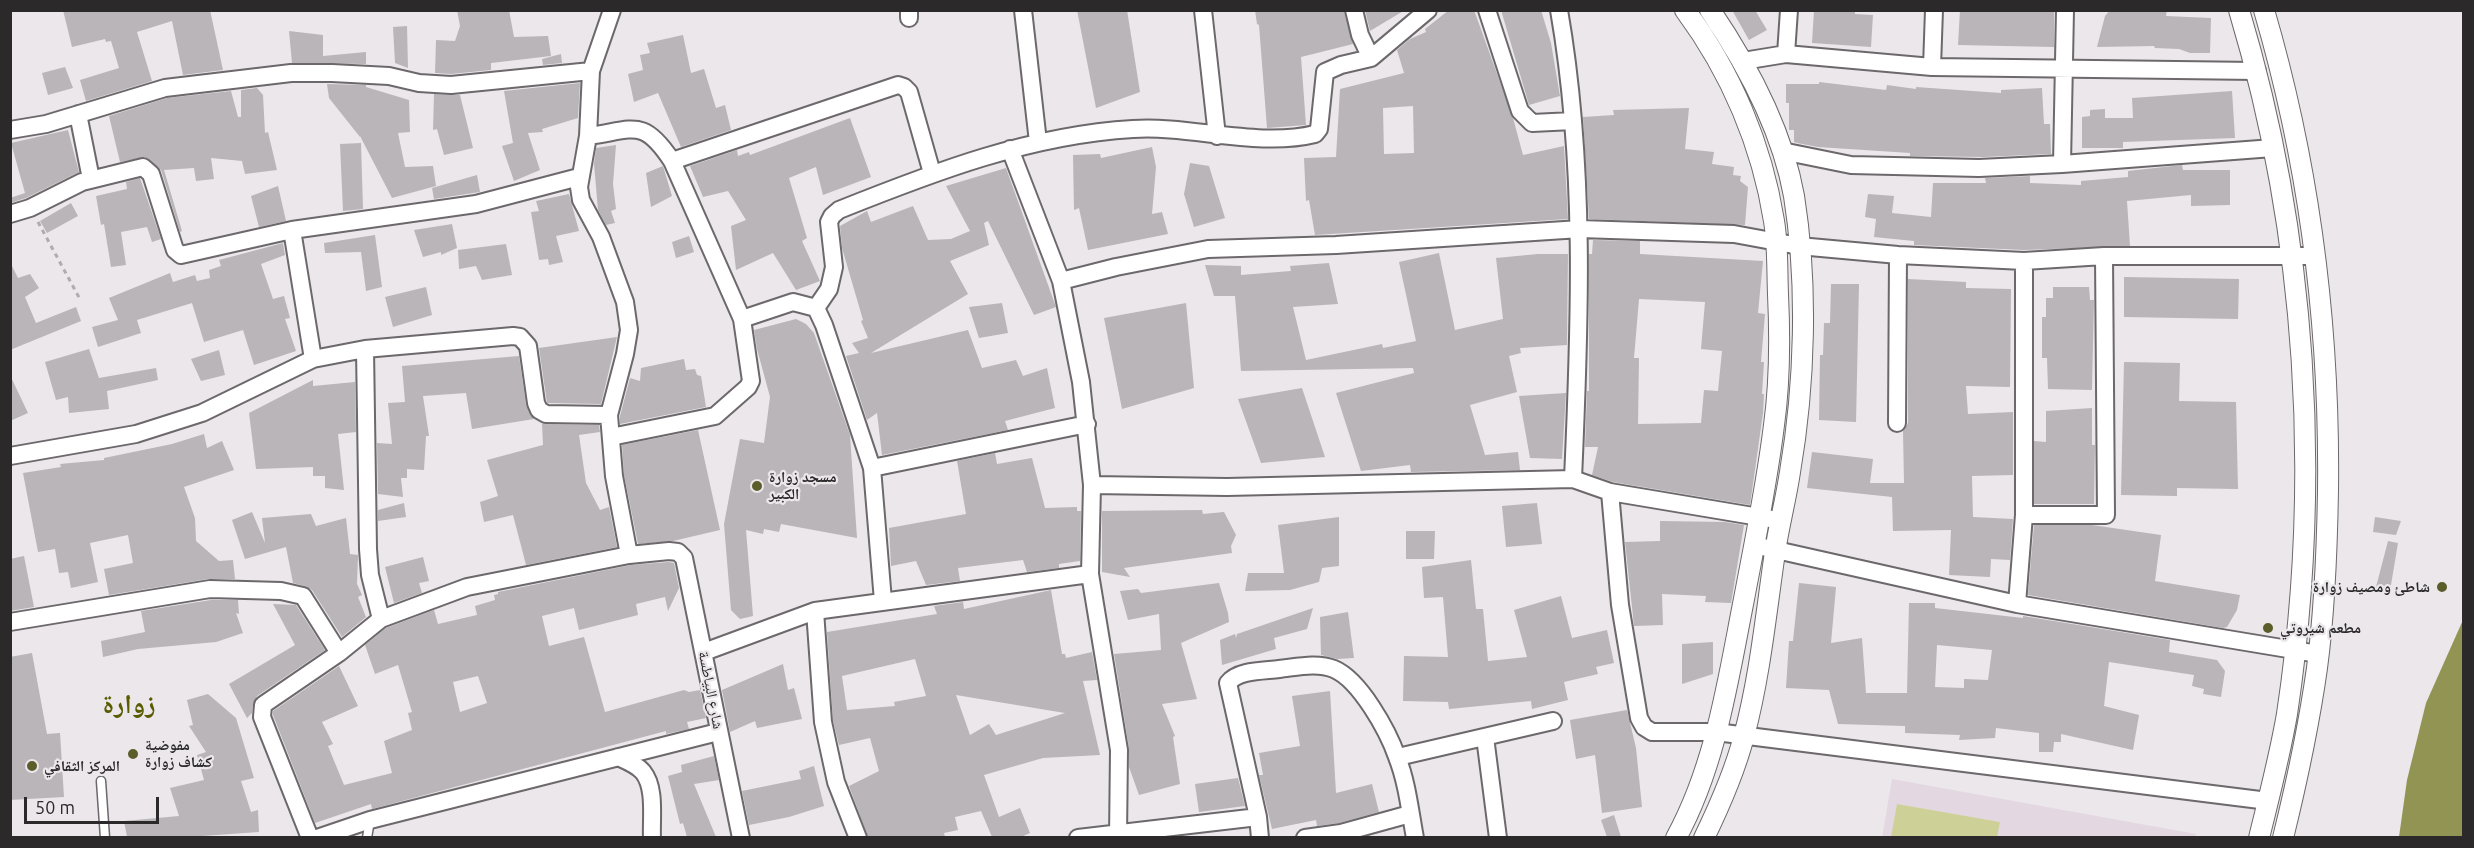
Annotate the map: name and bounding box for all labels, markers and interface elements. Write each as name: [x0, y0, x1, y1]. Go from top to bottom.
place label: مسجد زوارة الكبير: [769, 468, 837, 503]
marker: مسجد زوارة الكبير: [750, 479, 764, 493]
place label: شاطئ ومصيف زوارة: [2313, 578, 2430, 596]
marker: شاطئ ومصيف زوارة: [2435, 580, 2449, 594]
place label: مطعم شيروتي: [2280, 619, 2361, 637]
marker: مطعم شيروتي: [2261, 621, 2275, 635]
street label: شارع البياطسة: [695, 650, 727, 730]
district label: زوارة: [103, 688, 155, 720]
place label: مفوضية كشاف زوارة: [145, 736, 212, 771]
marker: مفوضية كشاف زوارة: [126, 747, 140, 761]
place label: المركز الثقافي: [44, 757, 120, 775]
marker: المركز الثقافي: [25, 759, 39, 773]
scale bar: [27, 785, 162, 823]
text: 50 m: [35, 797, 75, 817]

